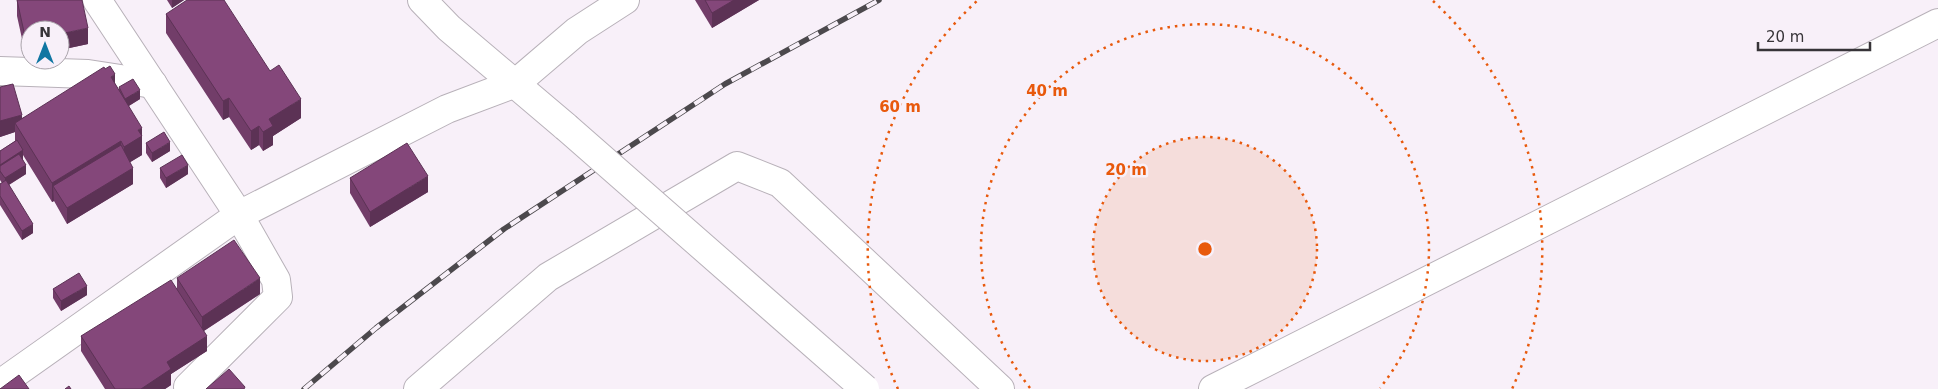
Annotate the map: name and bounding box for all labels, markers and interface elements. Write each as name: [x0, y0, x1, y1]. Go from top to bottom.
north arrow: [20, 20, 70, 70]
scale bar: [1758, 20, 1870, 52]
text: N: [39, 24, 51, 40]
text: 20 m: [1766, 28, 1804, 46]
text: 40 m: [1026, 82, 1068, 100]
text: 60 m: [879, 98, 921, 116]
text: 20 m: [1105, 161, 1147, 179]
centre of rings: [1196, 240, 1214, 258]

